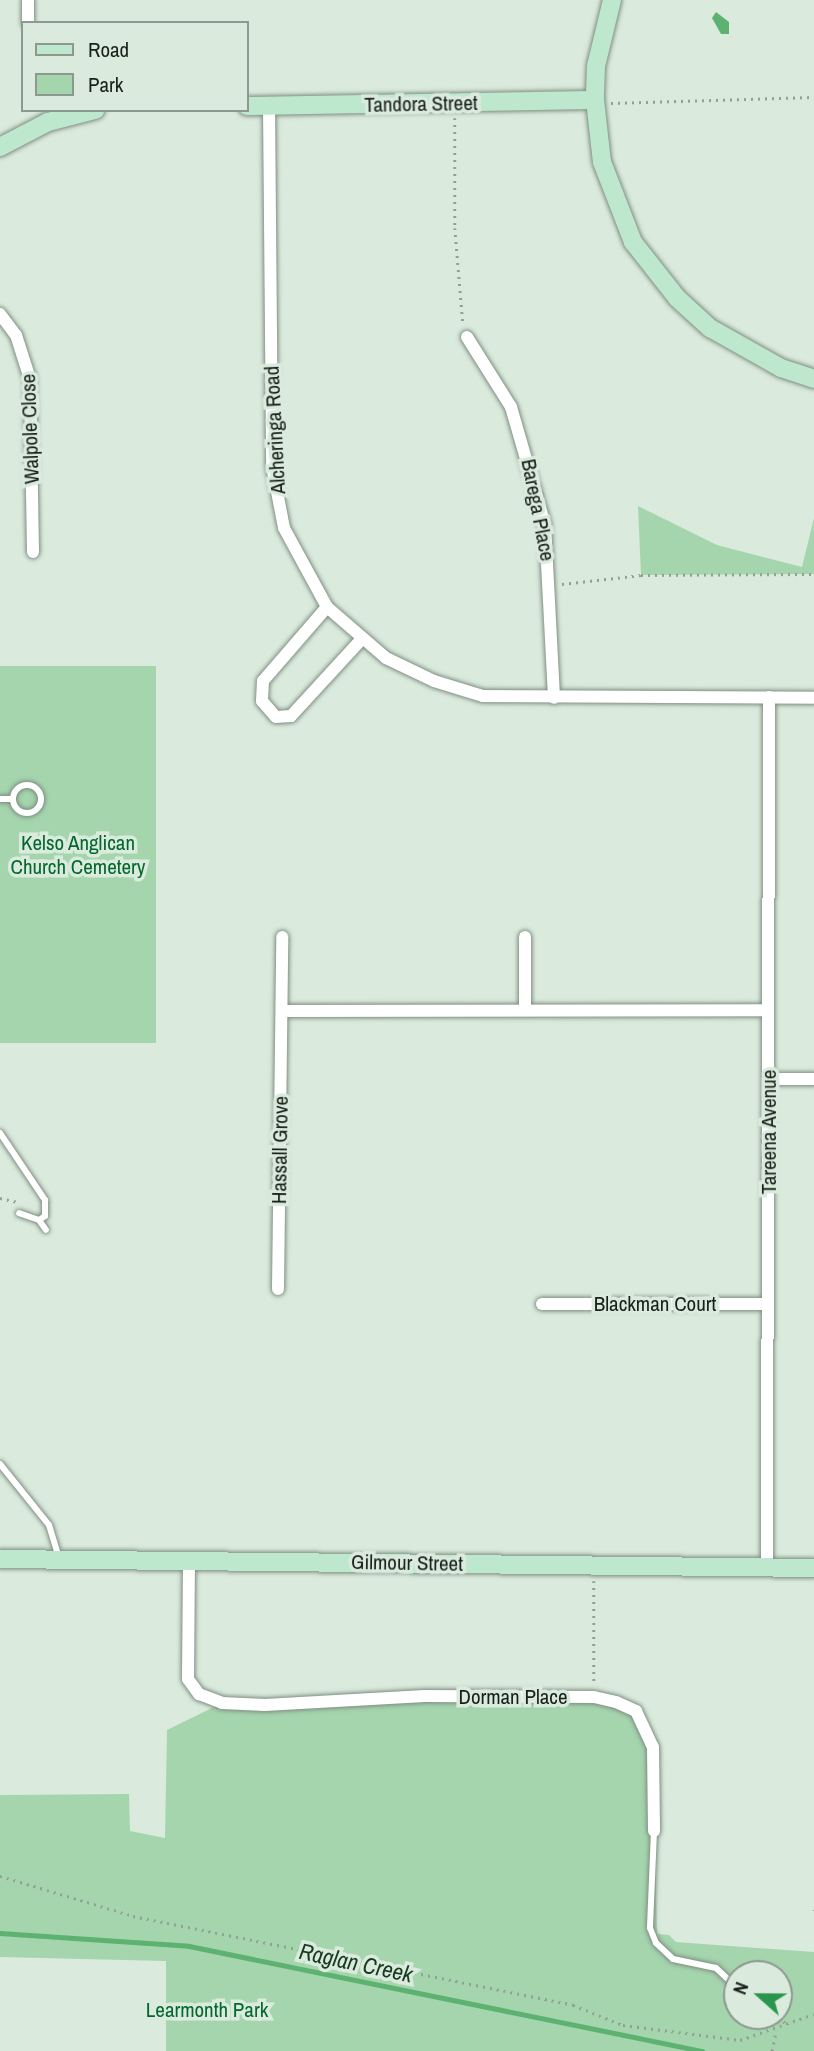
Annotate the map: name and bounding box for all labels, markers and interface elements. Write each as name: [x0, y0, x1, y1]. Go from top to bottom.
legend: [21, 21, 248, 112]
text: Road: [88, 35, 129, 64]
text: Park: [88, 70, 123, 99]
street label: Tandora Street: [364, 90, 478, 118]
street label: Alcheringa Road: [259, 365, 291, 495]
street label: Walpole Close: [15, 373, 45, 485]
street label: Barega Place: [516, 457, 560, 563]
park label: Kelso Anglican Church Cemetery: [11, 830, 145, 880]
street label: Tareena Avenue: [756, 1069, 782, 1195]
street label: Hassall Grove: [266, 1096, 294, 1204]
street label: Blackman Court: [594, 1291, 716, 1317]
street label: Gilmour Street: [351, 1549, 463, 1577]
street label: Dorman Place: [458, 1684, 568, 1710]
water label: Raglan Creek: [297, 1938, 415, 1988]
north arrow: [723, 1960, 793, 2030]
text: N: [726, 1978, 754, 1998]
park label: Learmonth Park: [146, 1997, 268, 2023]

